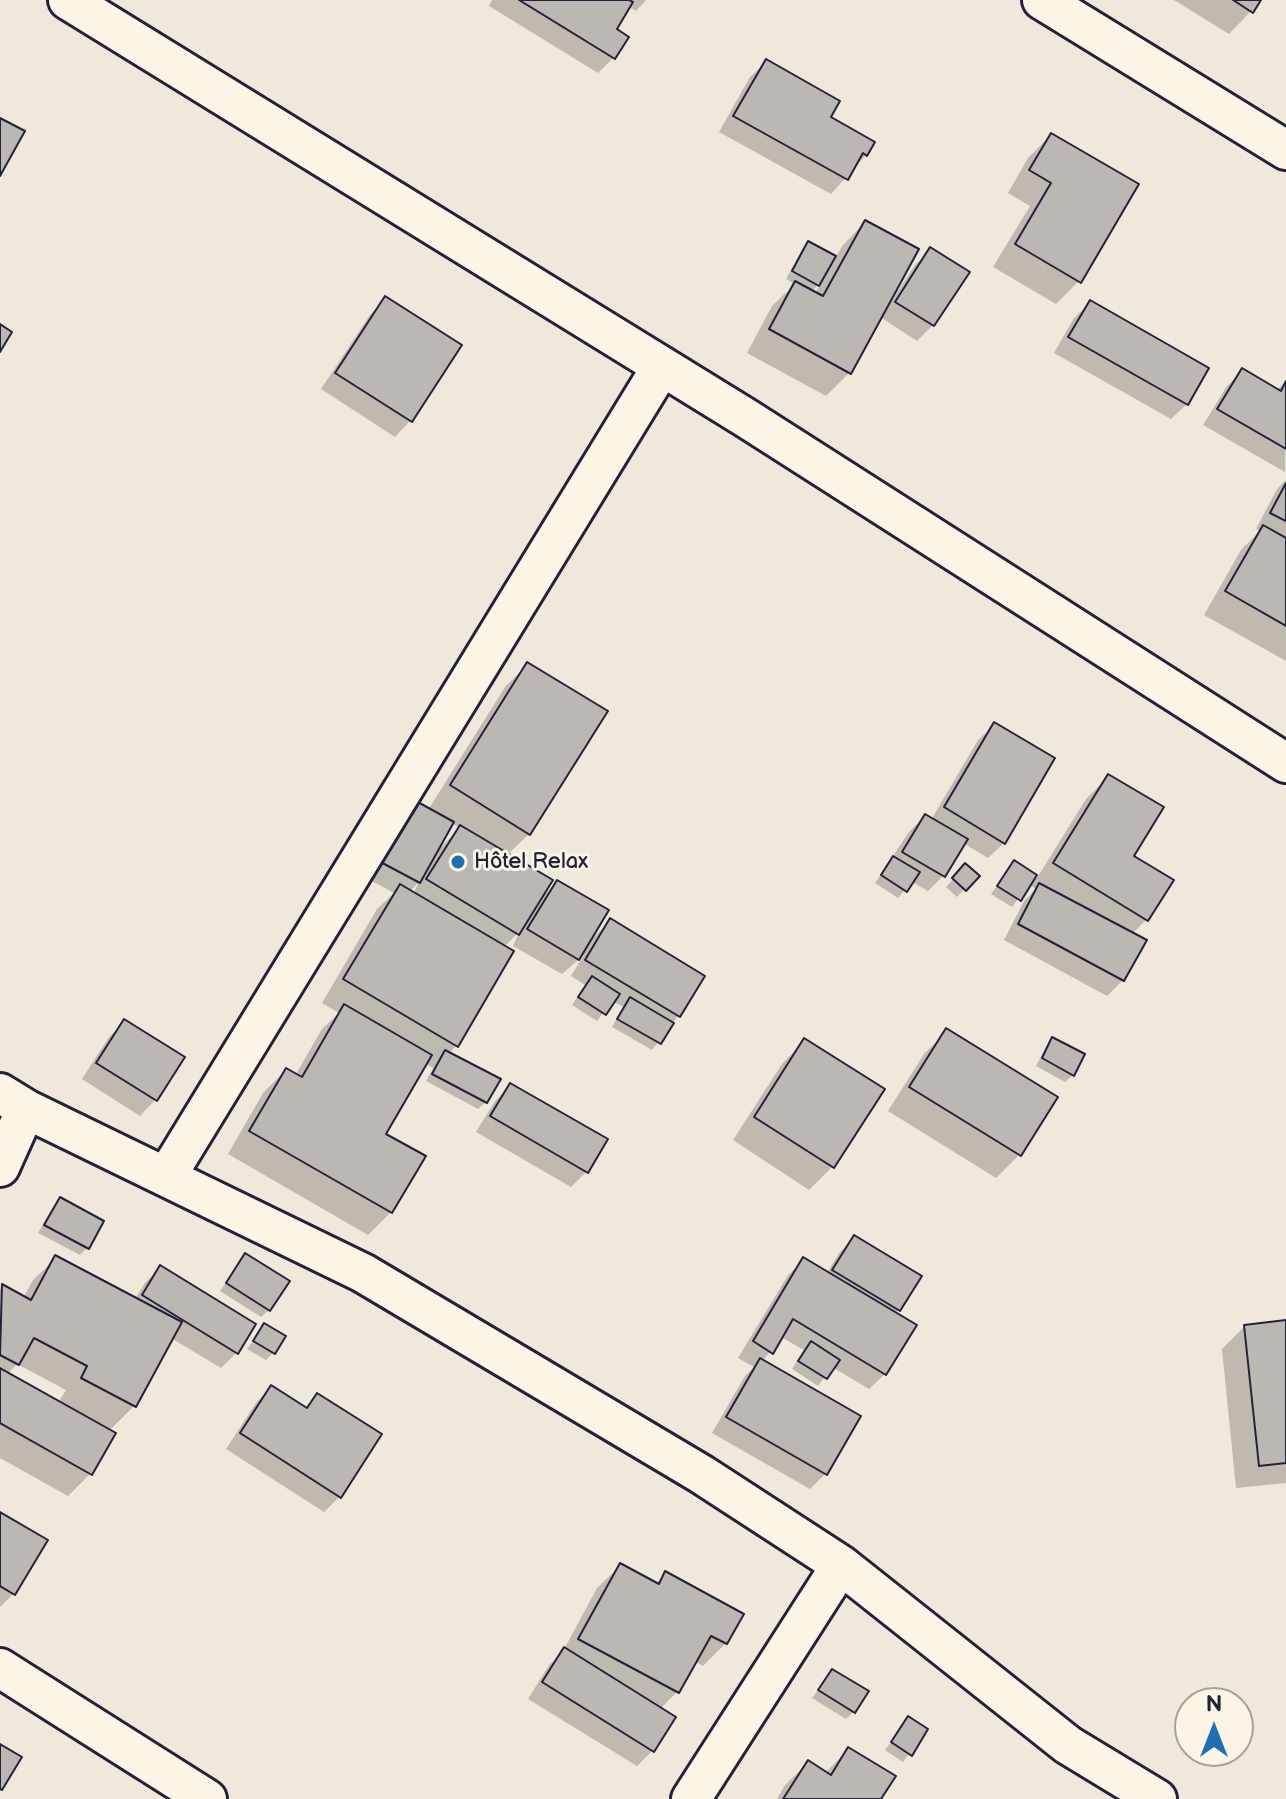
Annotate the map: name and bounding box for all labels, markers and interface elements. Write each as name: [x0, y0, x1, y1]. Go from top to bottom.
place label: Hôtel Relax: [474, 849, 588, 875]
marker: Hôtel Relax: [449, 853, 467, 871]
north arrow: [1174, 1687, 1254, 1767]
text: N: [1206, 1691, 1222, 1718]

